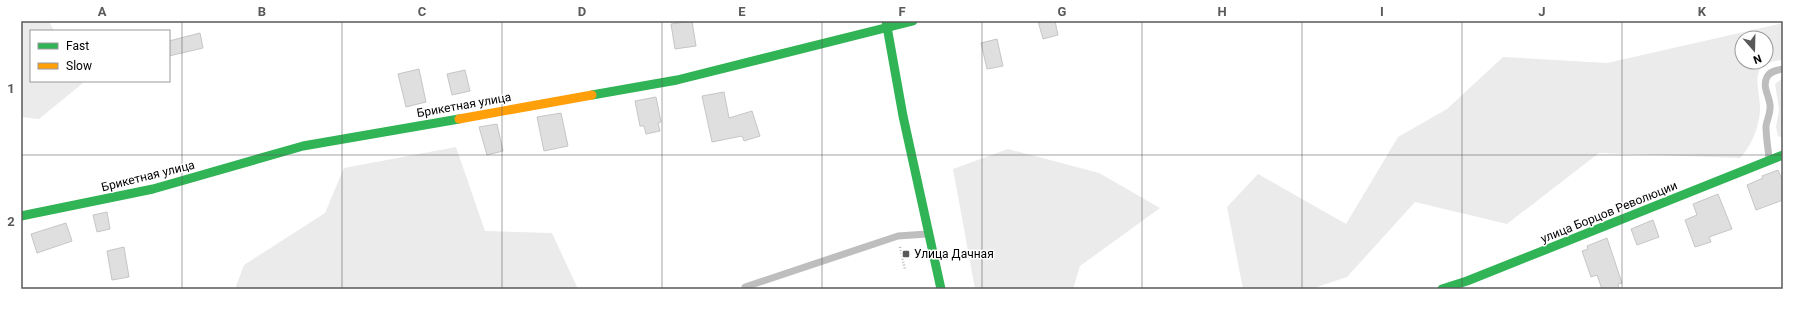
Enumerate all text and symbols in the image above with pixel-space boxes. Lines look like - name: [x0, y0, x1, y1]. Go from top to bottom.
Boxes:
- text: A: [98, 4, 107, 19]
- text: B: [258, 4, 266, 19]
- text: C: [418, 4, 427, 19]
- text: D: [578, 4, 586, 19]
- text: E: [738, 4, 746, 19]
- text: F: [898, 4, 906, 19]
- text: G: [1058, 4, 1067, 19]
- text: H: [1217, 4, 1227, 19]
- text: I: [1380, 4, 1384, 19]
- text: J: [1538, 4, 1546, 19]
- text: K: [1698, 4, 1707, 19]
- legend: [30, 30, 170, 82]
- north arrow: [1734, 30, 1774, 70]
- text: Fast: [66, 39, 89, 53]
- text: N: [1751, 51, 1763, 66]
- text: Slow: [66, 59, 92, 73]
- text: 1: [7, 81, 15, 96]
- street label: Брикетная улица: [416, 90, 512, 120]
- street label: Брикетная улица: [100, 158, 196, 194]
- street label: улица Борцов Революции: [1539, 178, 1679, 246]
- text: 2: [7, 214, 15, 229]
- place label: Улица Дачная: [914, 247, 994, 261]
- marker: Улица Дачная: [901, 249, 911, 259]

